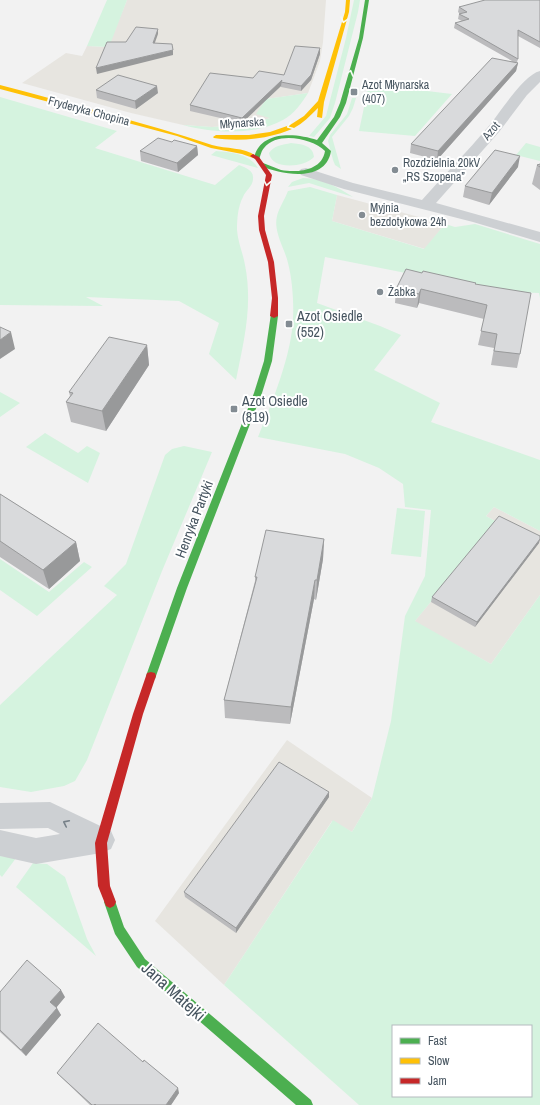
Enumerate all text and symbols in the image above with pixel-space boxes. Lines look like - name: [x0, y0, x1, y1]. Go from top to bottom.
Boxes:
- one-way arrow: [340, 16, 349, 23]
- one-way arrow: [345, 70, 354, 77]
- place label: Azot Młynarska (407): [361, 77, 430, 107]
- marker: Azot Młynarska (407): [349, 87, 359, 97]
- street label: Fryderyka Chopina: [47, 92, 132, 130]
- street label: Młynarska: [219, 113, 265, 133]
- street label: Azot: [478, 118, 504, 144]
- one-way arrow: [287, 121, 294, 129]
- place label: Rozdzielnia 20kV „RS Szopena”: [403, 155, 481, 185]
- marker: Rozdzielnia 20kV „RS Szopena”: [390, 165, 400, 175]
- one-way arrow: [263, 180, 272, 187]
- place label: Myjnia bezdotykowa 24h: [370, 200, 447, 230]
- marker: Myjnia bezdotykowa 24h: [357, 210, 367, 220]
- place label: Żabka: [388, 284, 416, 300]
- marker: Żabka: [375, 287, 385, 297]
- place label: Azot Osiedle (552): [296, 307, 363, 341]
- marker: Azot Osiedle (552): [284, 319, 294, 329]
- place label: Azot Osiedle (819): [241, 392, 308, 426]
- marker: Azot Osiedle (819): [229, 404, 239, 414]
- street label: Henryka Partyki: [171, 478, 217, 560]
- one-way arrow: [63, 820, 71, 828]
- street label: Jana Matejki: [137, 956, 211, 1026]
- legend: [392, 1025, 532, 1097]
- text: Fast: [428, 1033, 447, 1049]
- text: Slow: [428, 1053, 450, 1069]
- text: Jam: [428, 1073, 447, 1089]

